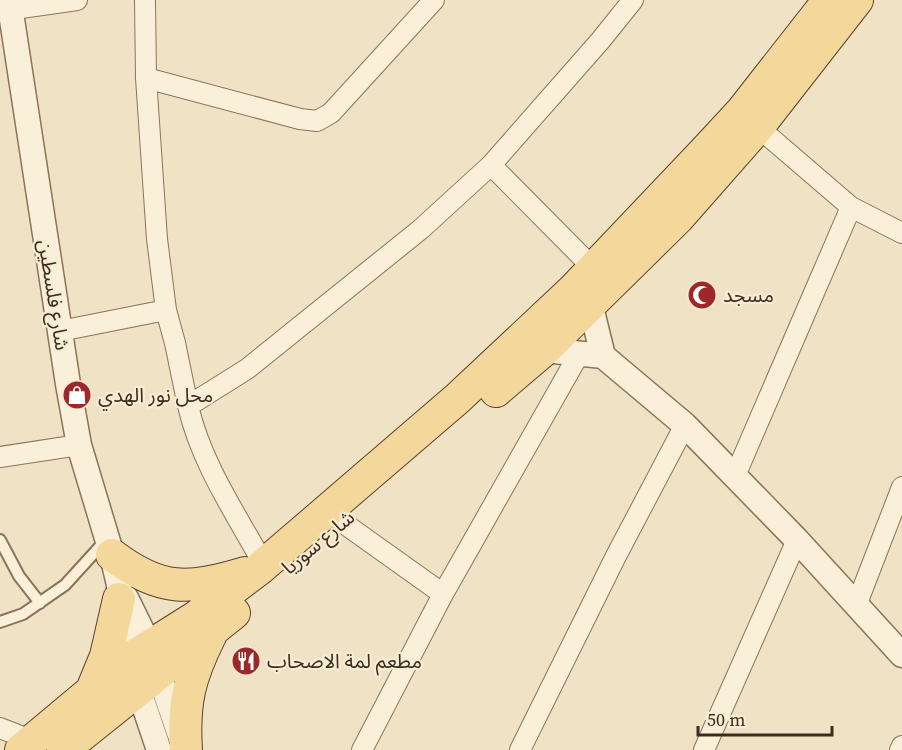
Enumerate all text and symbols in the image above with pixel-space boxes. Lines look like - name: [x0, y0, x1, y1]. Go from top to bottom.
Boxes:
- street label: شارع فلسطين: [30, 238, 77, 353]
- mosque icon: مسجد: [686, 279, 718, 311]
- place label: مسجد: [723, 281, 774, 309]
- shop icon: محل نور الهدي: [61, 379, 93, 411]
- place label: محل نور الهدي: [98, 381, 213, 411]
- street label: شارع سوريا: [276, 503, 361, 582]
- restaurant icon: مطعم لمة الاصحاب: [230, 645, 262, 677]
- place label: مطعم لمة الاصحاب: [267, 647, 422, 676]
- scale bar: [698, 699, 832, 737]
- text: 50 m: [707, 707, 745, 732]

